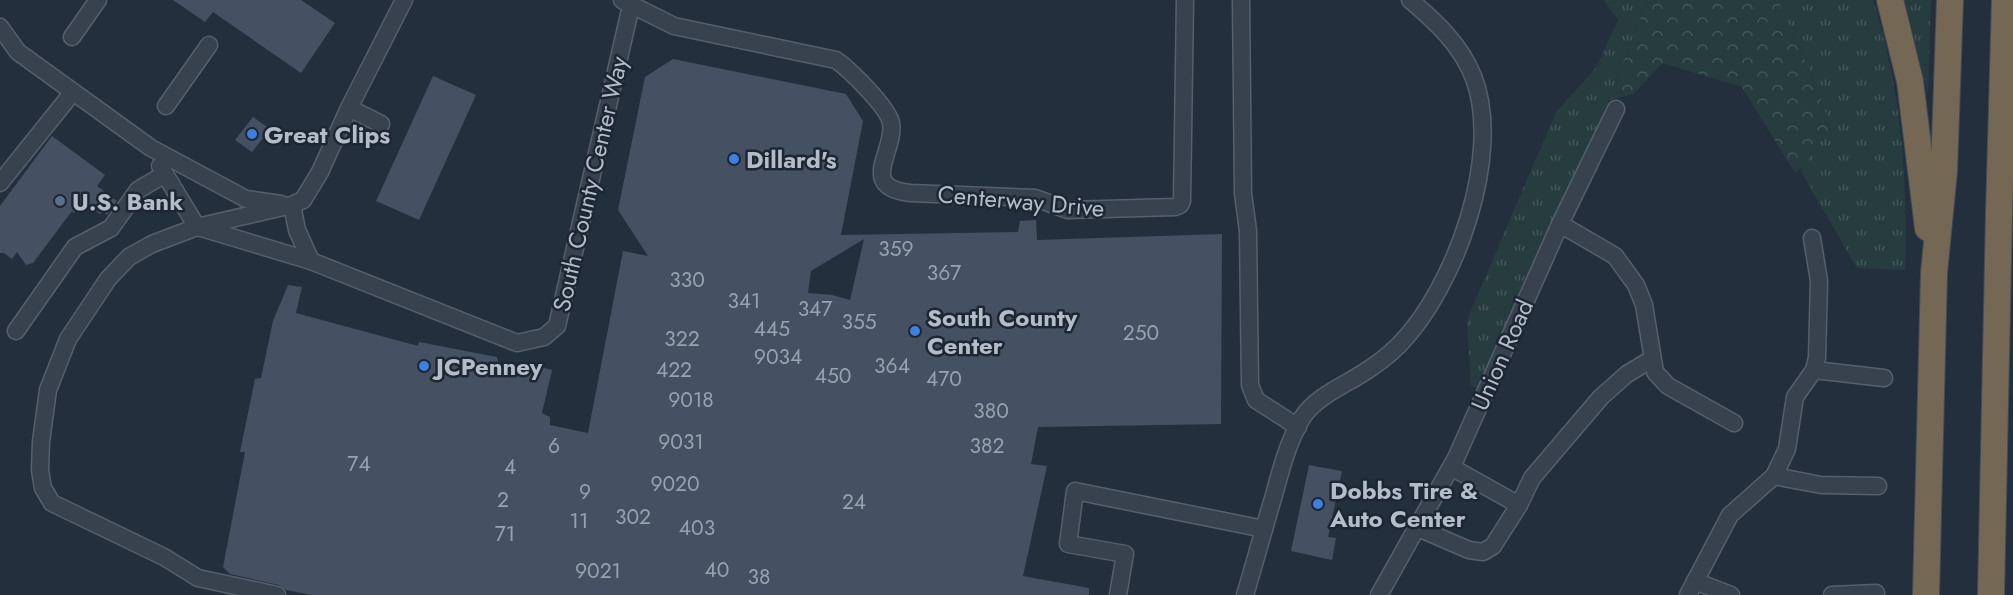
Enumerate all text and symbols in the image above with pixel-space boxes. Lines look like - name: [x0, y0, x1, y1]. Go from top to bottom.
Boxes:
- street label: South County Center Way: [544, 52, 637, 315]
- place label: Great Clips: [264, 117, 390, 152]
- marker: Great Clips: [245, 127, 259, 141]
- place label: Dillard's: [746, 142, 837, 177]
- marker: Dillard's: [727, 152, 741, 166]
- street label: Centerway Drive: [936, 176, 1106, 226]
- place label: U.S. Bank: [72, 184, 183, 219]
- marker: U.S. Bank: [53, 194, 67, 208]
- house number: 359: [878, 234, 914, 264]
- house number: 367: [927, 258, 961, 288]
- house number: 330: [669, 265, 705, 295]
- house number: 341: [727, 286, 761, 316]
- house number: 347: [798, 294, 832, 324]
- street label: Union Road: [1462, 294, 1542, 416]
- place label: South County Center: [927, 300, 1078, 363]
- house number: 355: [841, 307, 877, 337]
- house number: 445: [754, 314, 790, 344]
- house number: 250: [1123, 318, 1159, 348]
- house number: 322: [664, 324, 700, 354]
- marker: South County Center: [908, 324, 922, 338]
- house number: 9034: [754, 342, 802, 372]
- place label: JCPenney: [432, 349, 543, 384]
- house number: 364: [874, 351, 910, 381]
- house number: 422: [656, 355, 692, 385]
- marker: JCPenney: [417, 359, 431, 373]
- house number: 450: [815, 361, 851, 391]
- house number: 470: [926, 364, 962, 394]
- house number: 9018: [668, 385, 714, 415]
- house number: 380: [973, 396, 1009, 426]
- house number: 9031: [658, 427, 704, 457]
- house number: 6: [548, 431, 560, 461]
- house number: 382: [970, 431, 1004, 461]
- house number: 74: [347, 449, 371, 479]
- house number: 4: [504, 452, 516, 482]
- house number: 9020: [650, 469, 700, 499]
- place label: Dobbs Tire & Auto Center: [1329, 473, 1478, 536]
- house number: 9: [579, 477, 591, 507]
- house number: 2: [497, 485, 509, 515]
- house number: 24: [842, 487, 866, 517]
- marker: Dobbs Tire & Auto Center: [1311, 497, 1325, 511]
- house number: 302: [615, 502, 651, 532]
- house number: 11: [570, 506, 588, 536]
- house number: 403: [679, 513, 715, 543]
- house number: 71: [495, 519, 515, 549]
- house number: 40: [705, 555, 729, 585]
- house number: 9021: [575, 556, 621, 586]
- house number: 38: [748, 562, 770, 592]

